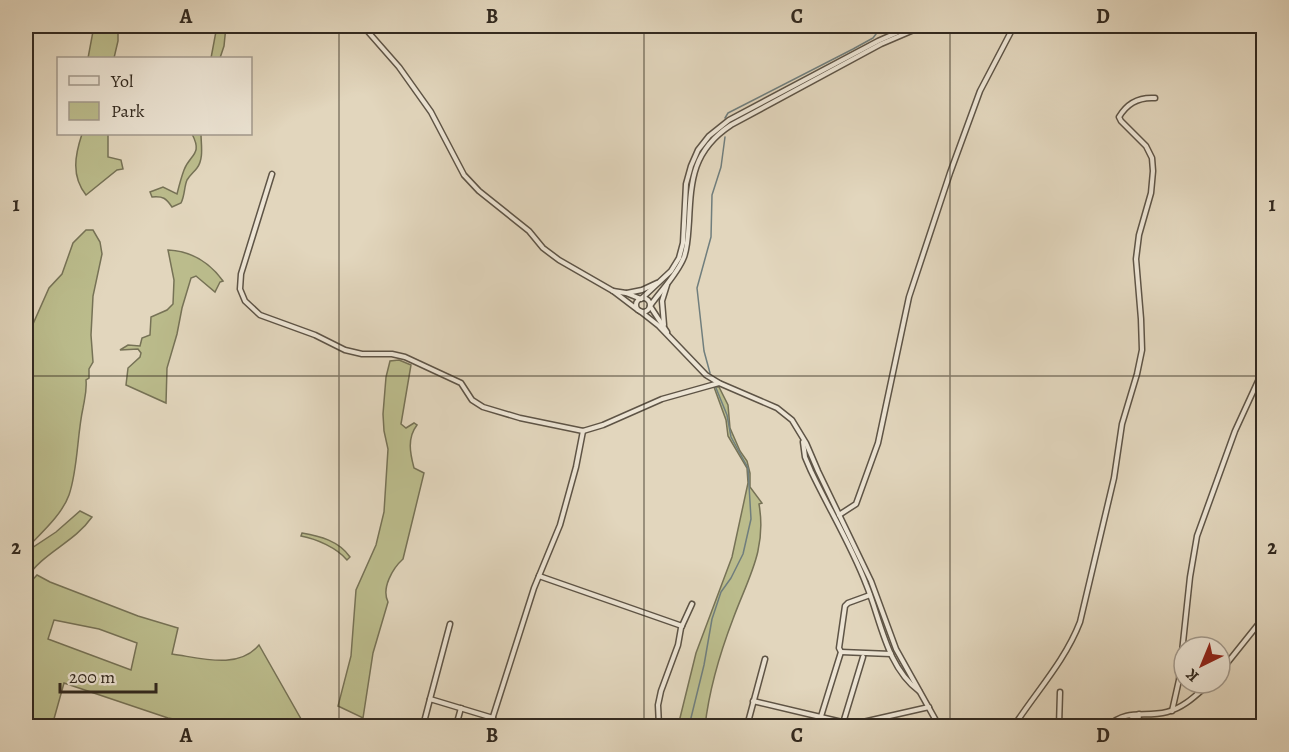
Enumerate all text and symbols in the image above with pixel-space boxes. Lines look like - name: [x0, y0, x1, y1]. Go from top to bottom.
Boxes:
- text: A: [179, 3, 193, 30]
- text: B: [486, 3, 498, 30]
- text: C: [791, 3, 803, 30]
- text: D: [1096, 3, 1110, 30]
- legend: [57, 57, 252, 135]
- text: Yol: [110, 69, 134, 93]
- text: Park: [111, 99, 145, 123]
- text: 1: [12, 191, 20, 218]
- text: 1: [1268, 191, 1276, 218]
- text: 2: [11, 534, 21, 561]
- text: 2: [1267, 534, 1277, 561]
- north arrow: [1172, 635, 1232, 695]
- scale bar: [60, 656, 156, 694]
- text: K: [1181, 663, 1204, 687]
- text: 200 m: [69, 665, 115, 689]
- text: A: [179, 722, 193, 749]
- text: B: [486, 722, 498, 749]
- text: C: [791, 722, 803, 749]
- text: D: [1096, 722, 1110, 749]

